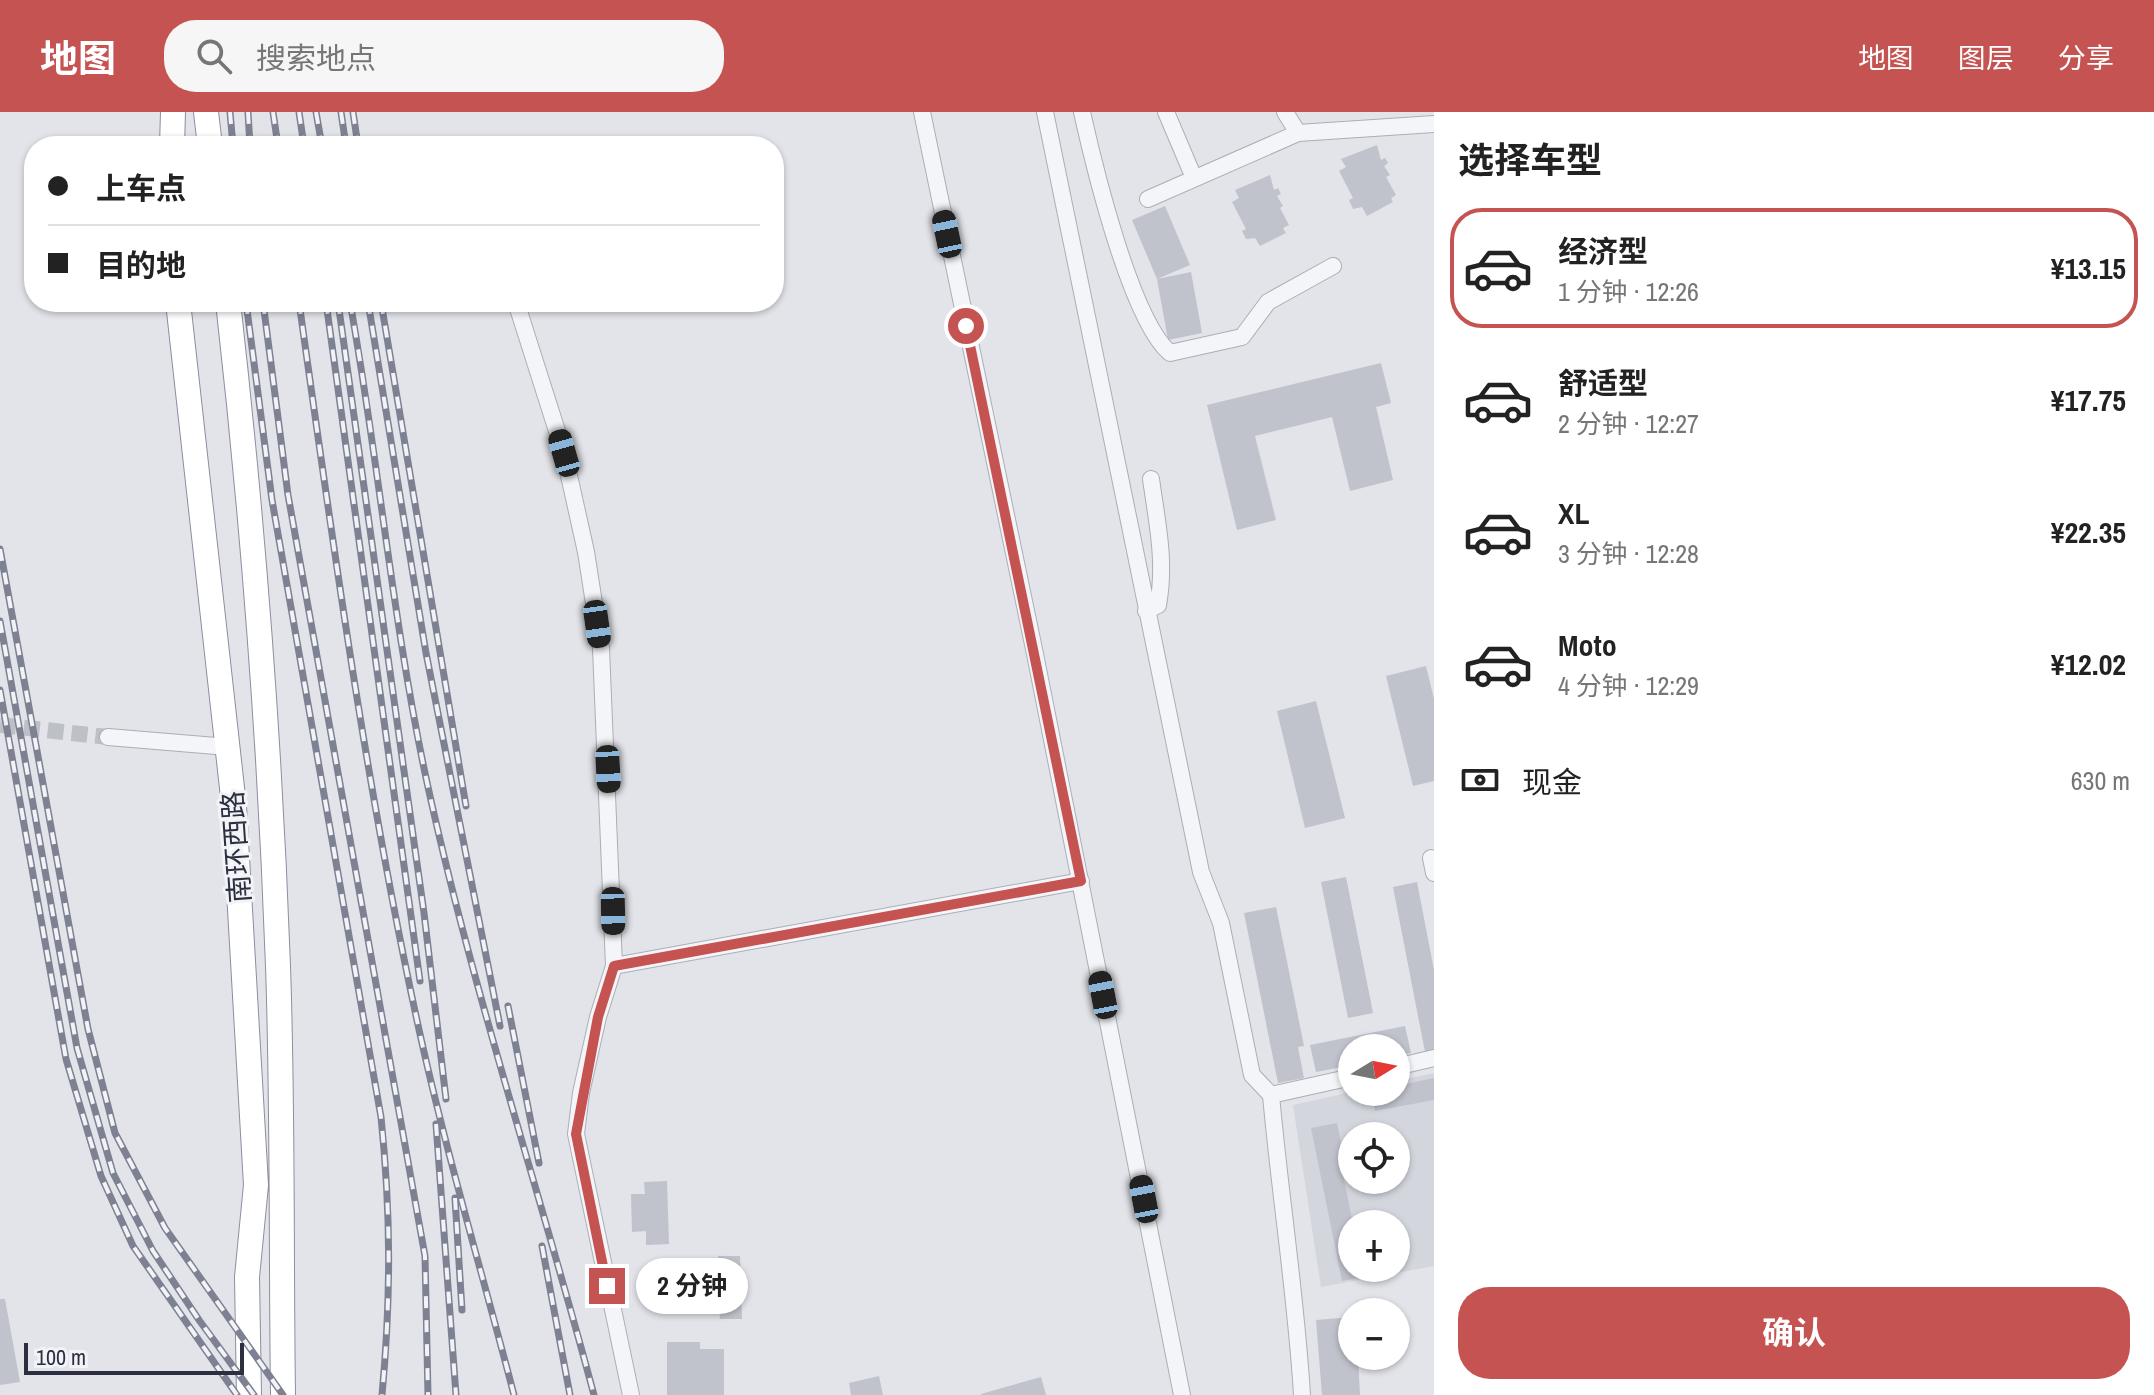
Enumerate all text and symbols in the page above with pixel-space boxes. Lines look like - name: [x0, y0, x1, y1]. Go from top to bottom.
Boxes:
- search box: [164, 20, 724, 92]
- text: 地图: [40, 33, 116, 84]
- icon: search: [192, 34, 236, 78]
- text: 搜索地点: [256, 38, 376, 78]
- text: 地图: [1858, 39, 1914, 77]
- text: 图层: [1958, 39, 2014, 77]
- text: 分享: [2058, 39, 2114, 77]
- text: 选择车型: [1458, 136, 1602, 184]
- text: 上车点: [96, 168, 186, 208]
- car: [930, 208, 964, 260]
- text: 经济型: [1558, 231, 1648, 271]
- icon: car: [1462, 232, 1534, 304]
- text: 目的地: [96, 245, 186, 285]
- text: ¥13.15: [2051, 248, 2126, 288]
- text: 1 分钟 · 12:26: [1558, 274, 1699, 309]
- route start: [948, 308, 984, 344]
- text: 舒适型: [1558, 363, 1648, 403]
- icon: car: [1462, 364, 1534, 436]
- text: ¥17.75: [2051, 380, 2126, 420]
- text: 2 分钟 · 12:27: [1558, 406, 1699, 441]
- car: [546, 427, 582, 479]
- text: XL: [1558, 493, 1589, 533]
- icon: car: [1462, 496, 1534, 568]
- text: ¥22.35: [2051, 512, 2126, 552]
- text: 3 分钟 · 12:28: [1558, 536, 1699, 571]
- car: [582, 599, 612, 649]
- text: Moto: [1558, 625, 1617, 665]
- icon: car: [1462, 628, 1534, 700]
- text: ¥12.02: [2051, 644, 2126, 684]
- text: 4 分钟 · 12:29: [1558, 668, 1699, 703]
- car: [595, 744, 621, 794]
- icon: cash: [1458, 758, 1502, 802]
- text: 现金: [1522, 762, 1582, 802]
- text: 630 m: [2071, 763, 2130, 798]
- street label: 南环西路: [213, 790, 259, 904]
- car: [601, 887, 625, 935]
- car: [1087, 969, 1119, 1021]
- north arrow: [1338, 1034, 1410, 1106]
- map controls: [1338, 1034, 1410, 1370]
- button: locate: [1338, 1122, 1410, 1194]
- car: [1128, 1173, 1160, 1225]
- button: +: [1338, 1210, 1410, 1282]
- callout: 2 分钟: [635, 1258, 747, 1314]
- route end: [589, 1268, 625, 1304]
- text: 2 分钟: [657, 1268, 727, 1303]
- button: 确认: [1458, 1287, 2130, 1379]
- button: −: [1338, 1298, 1410, 1370]
- scale bar: [24, 1339, 244, 1375]
- text: 100 m: [36, 1342, 86, 1372]

